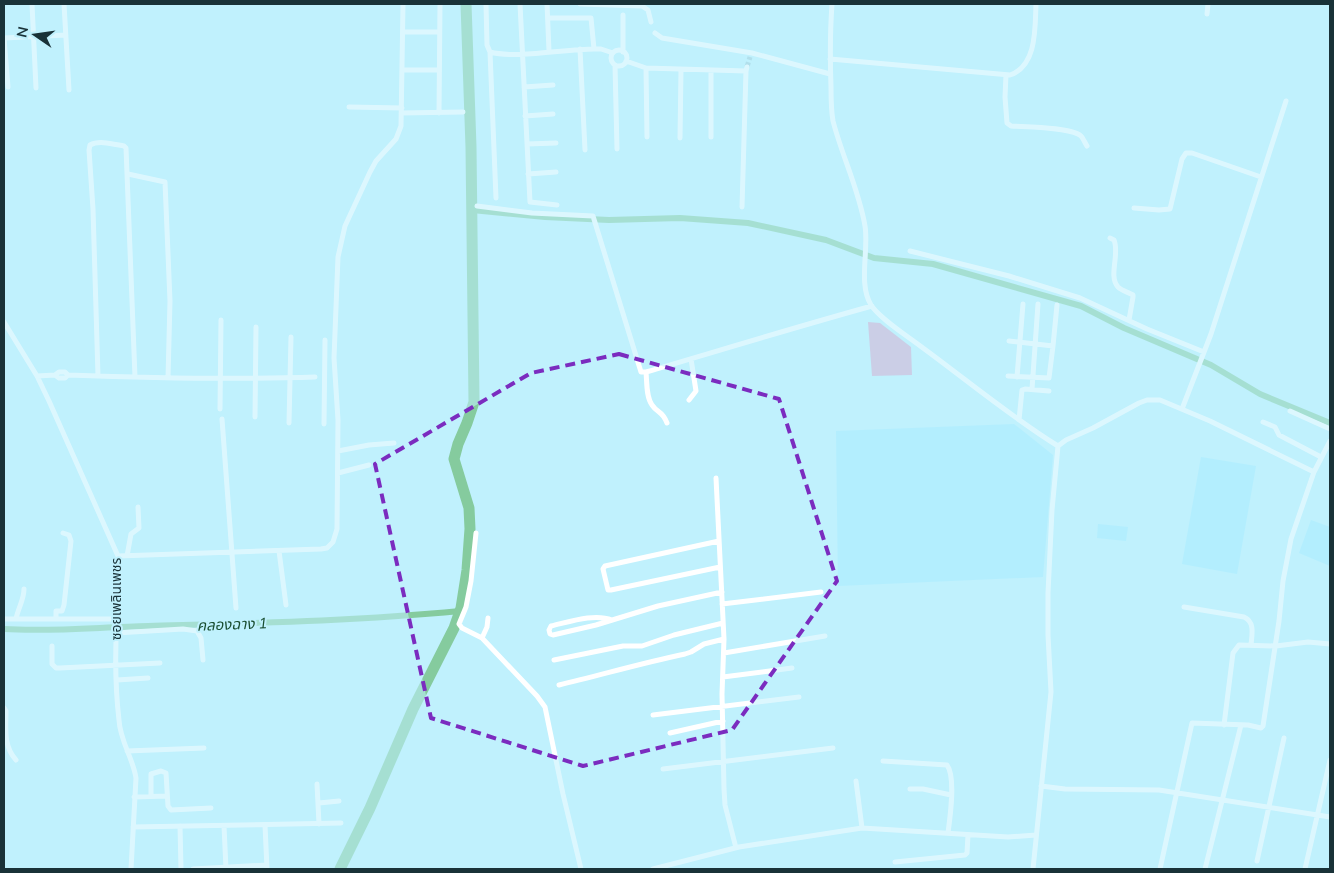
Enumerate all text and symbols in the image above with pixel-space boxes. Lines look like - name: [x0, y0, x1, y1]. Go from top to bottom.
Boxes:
- north arrow: [10, 10, 60, 60]
- text: N: [12, 25, 32, 39]
- street label: ซอยเพลินเพชร: [107, 558, 125, 640]
- water label: คลองฉาง 1: [196, 613, 268, 635]

